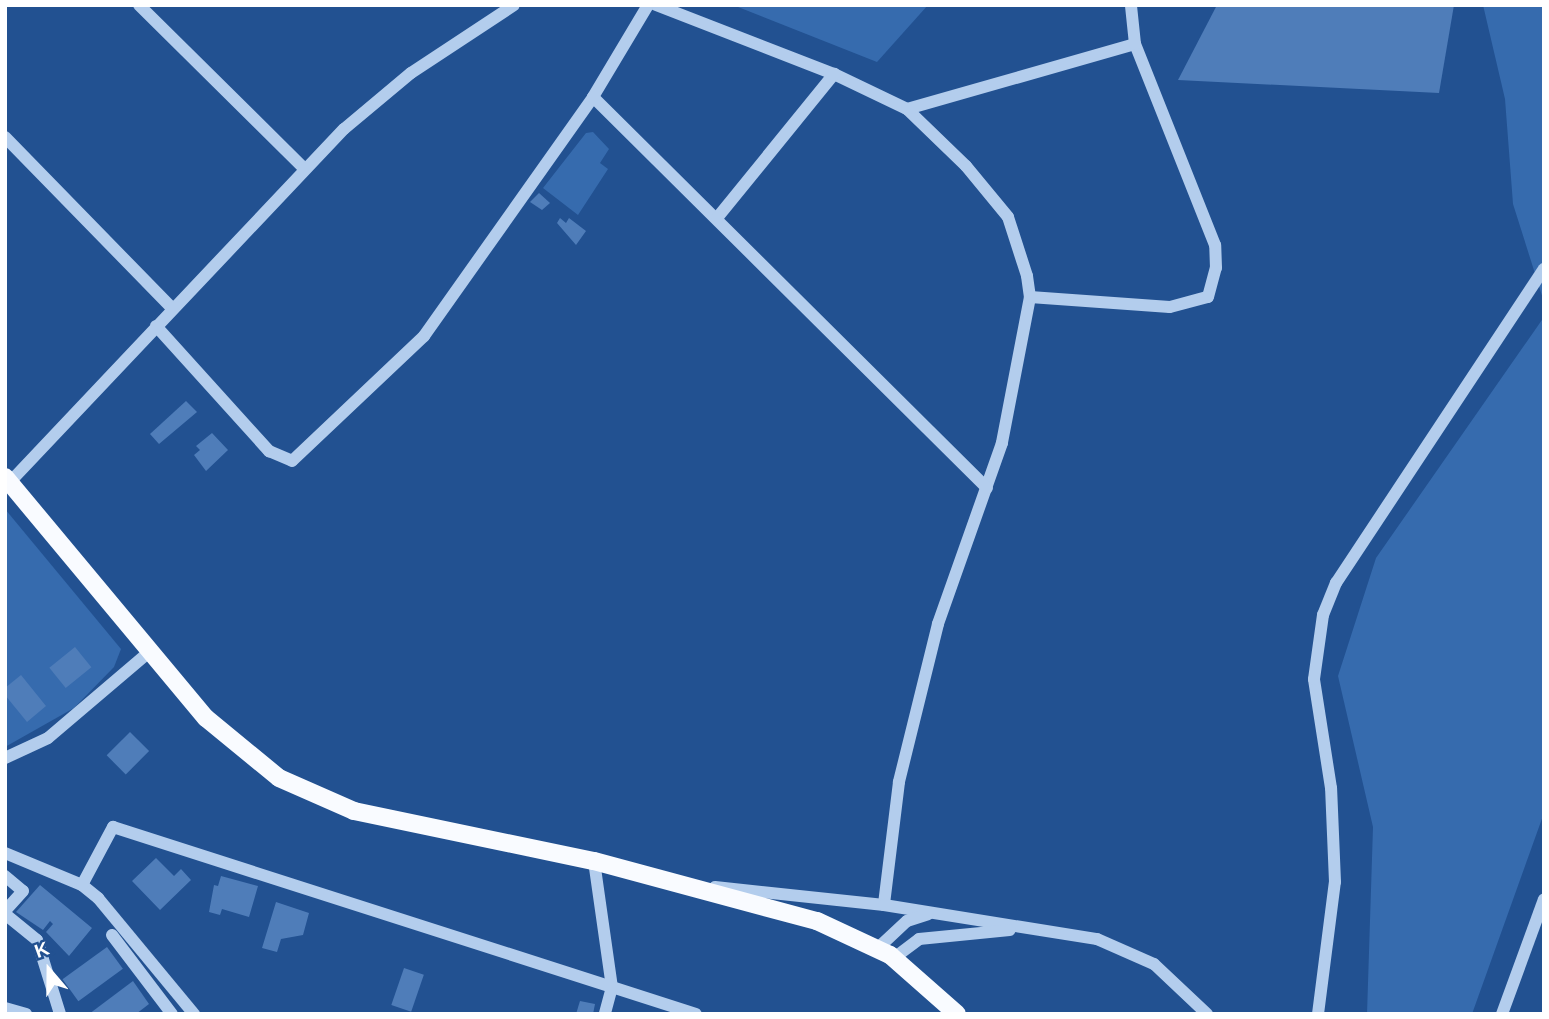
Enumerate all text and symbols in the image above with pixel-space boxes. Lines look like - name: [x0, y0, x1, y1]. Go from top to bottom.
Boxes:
- north arrow: [14, 935, 84, 1005]
- text: K: [32, 938, 52, 962]

